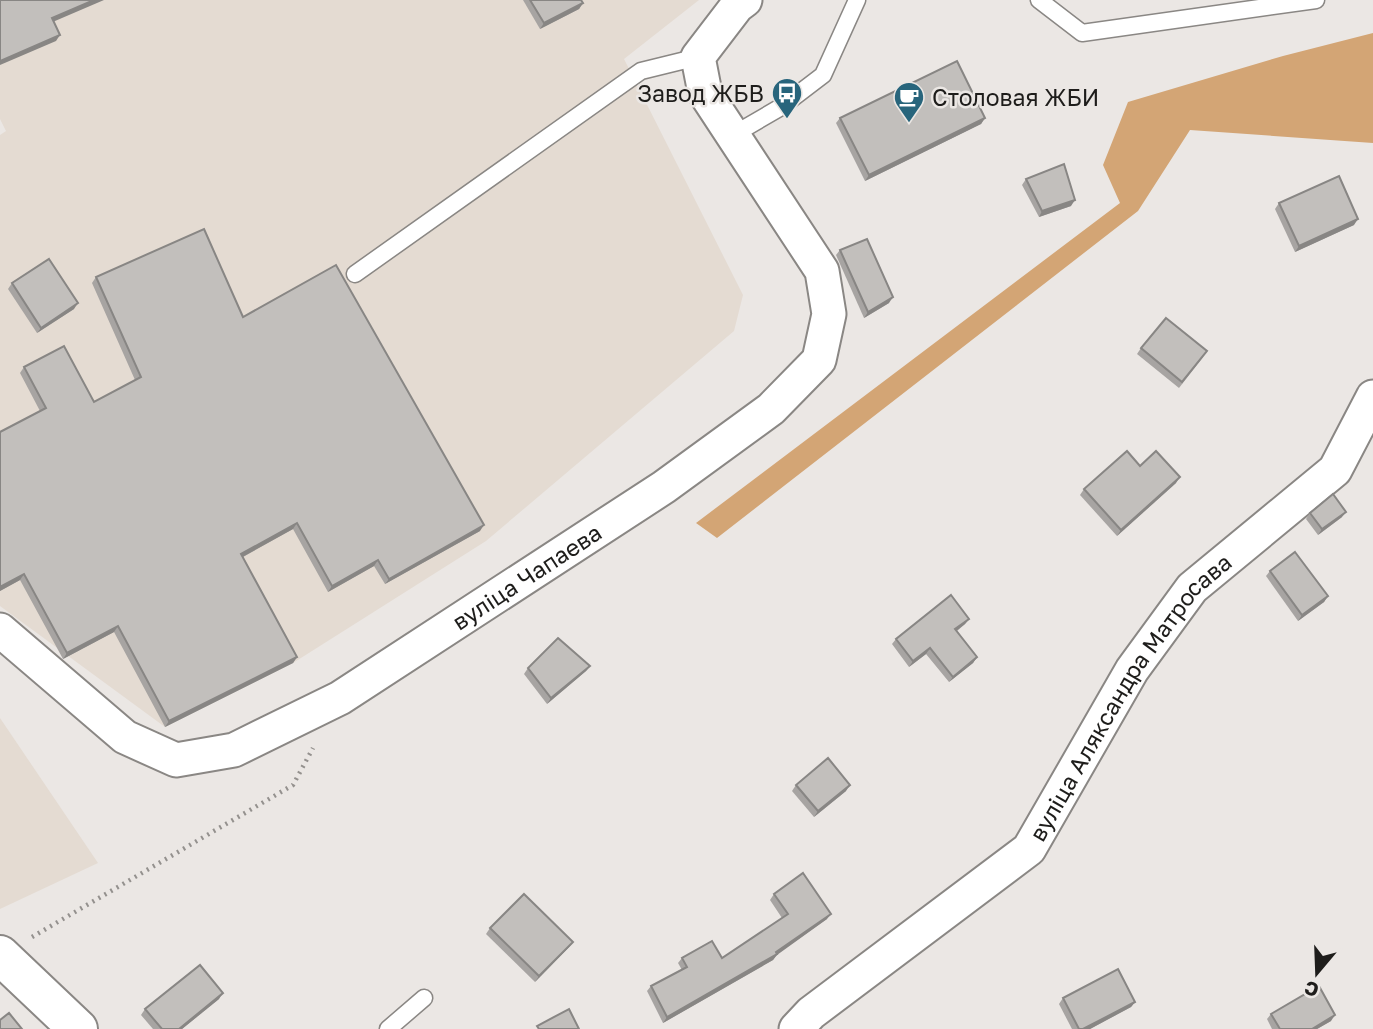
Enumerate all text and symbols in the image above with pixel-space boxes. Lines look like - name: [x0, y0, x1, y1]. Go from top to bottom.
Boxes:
- bus stop icon: Завод ЖБВ: [770, 76, 804, 120]
- place label: Завод ЖБВ: [637, 79, 764, 107]
- cafe icon: Столовая ЖБИ: [892, 80, 926, 124]
- place label: Столовая ЖБИ: [932, 83, 1099, 111]
- street label: вуліца Чапаева: [447, 518, 606, 635]
- street label: вуліца Аляксандра Матросава: [1023, 548, 1237, 846]
- north arrow: [1282, 938, 1352, 1008]
- text: С: [1301, 976, 1321, 1003]

